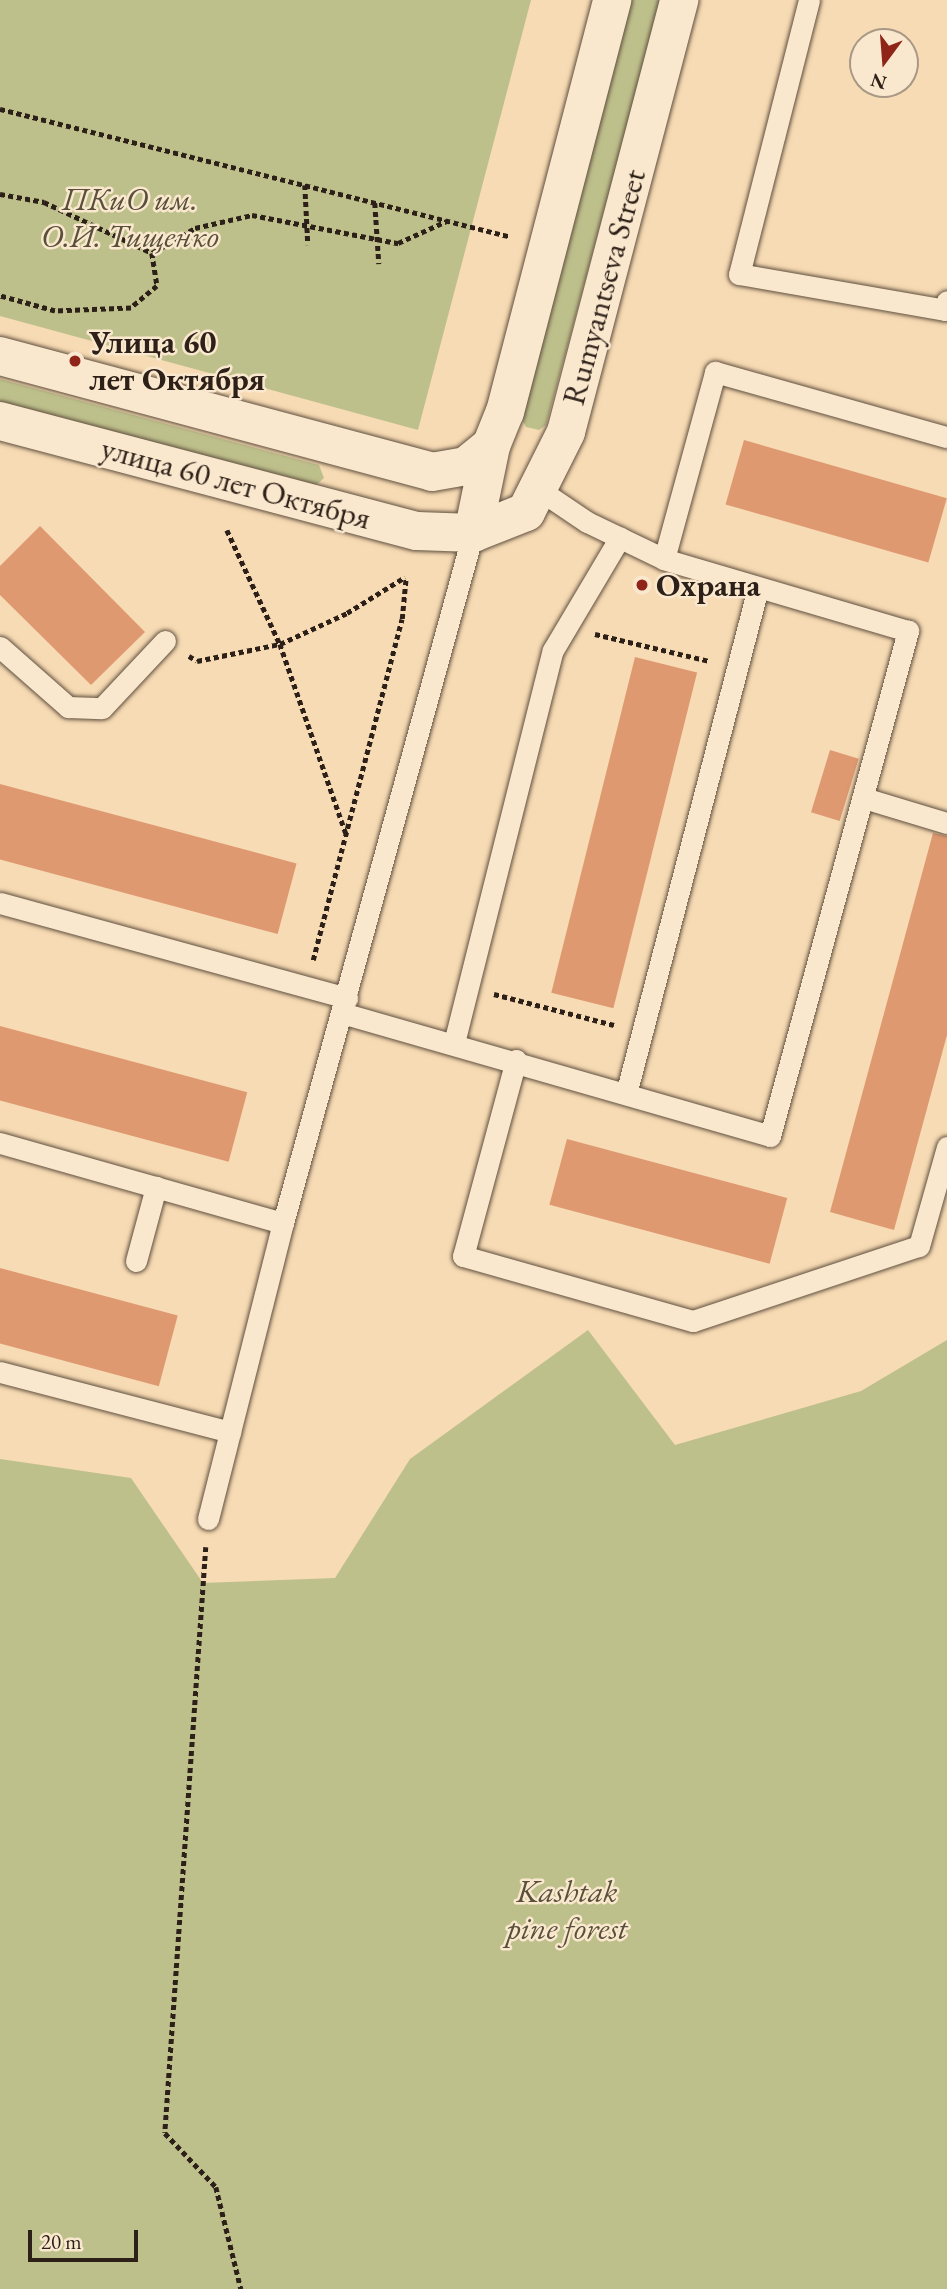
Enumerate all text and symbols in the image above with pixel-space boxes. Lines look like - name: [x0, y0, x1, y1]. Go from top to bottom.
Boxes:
- north arrow: [849, 28, 919, 98]
- text: N: [868, 68, 889, 96]
- street label: Rumyantseva Street: [554, 165, 654, 409]
- park label: ПКиО им. О.И. Тищенко: [41, 181, 219, 256]
- place label: Улица 60 лет Октября: [89, 324, 265, 399]
- marker: Улица 60 лет Октября: [67, 353, 83, 369]
- street label: улица 60 лет Октября: [97, 429, 375, 537]
- place label: Охрана: [656, 566, 761, 604]
- marker: Охрана: [634, 577, 650, 593]
- park label: Kashtak pine forest: [507, 1873, 627, 1948]
- scale bar: [32, 2216, 142, 2260]
- text: 20 m: [41, 2228, 82, 2255]

